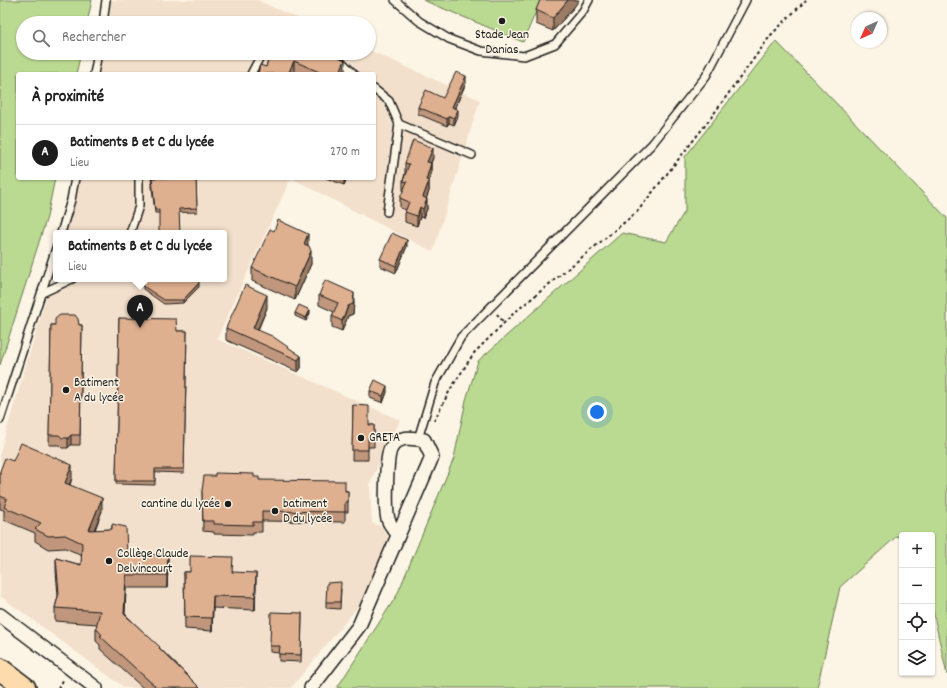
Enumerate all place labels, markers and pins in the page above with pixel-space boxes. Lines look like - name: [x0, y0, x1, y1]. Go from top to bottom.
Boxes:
- marker: Stade Jean Danias: [497, 16, 507, 26]
- place label: Stade Jean Danias: [475, 26, 529, 60]
- pin: A: [127, 295, 153, 328]
- place label: Batiment A du lycée: [74, 374, 124, 408]
- marker: Batiment A du lycée: [61, 385, 71, 395]
- place label: GRETA: [369, 429, 400, 448]
- marker: GRETA: [356, 433, 366, 443]
- place label: cantine du lycée: [141, 495, 220, 514]
- place label: batiment D du lycée: [283, 495, 333, 529]
- marker: cantine du lycée: [223, 499, 233, 509]
- marker: batiment D du lycée: [270, 506, 280, 516]
- place label: Collège Claude Delvincourt: [117, 545, 189, 579]
- marker: Collège Claude Delvincourt: [104, 556, 114, 566]

